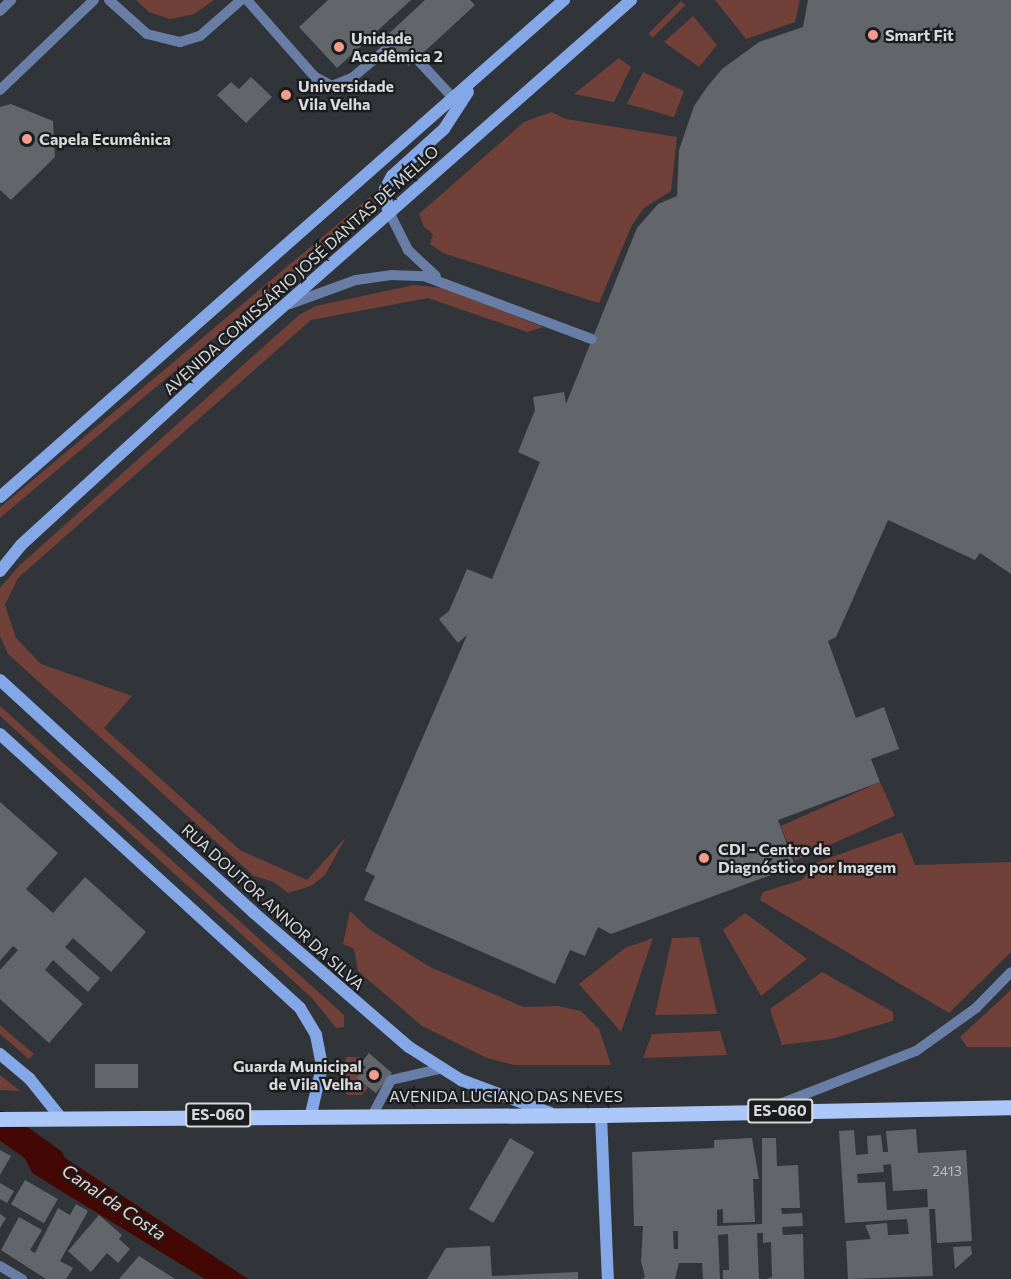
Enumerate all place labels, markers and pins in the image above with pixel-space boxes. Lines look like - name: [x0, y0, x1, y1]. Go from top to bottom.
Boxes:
- place label: Smart Fit: [885, 25, 954, 45]
- place label: Unidade Acadêmica 2: [351, 28, 443, 66]
- marker: Smart Fit: [866, 28, 880, 42]
- marker: Unidade Acadêmica 2: [332, 40, 346, 54]
- place label: Universidade Vila Velha: [298, 76, 394, 114]
- marker: Universidade Vila Velha: [279, 88, 293, 102]
- place label: Capela Ecumênica: [39, 129, 171, 149]
- marker: Capela Ecumênica: [20, 132, 34, 146]
- place label: CDI - Centro de Diagnóstico por Imagem: [718, 839, 896, 877]
- marker: CDI - Centro de Diagnóstico por Imagem: [695, 849, 713, 867]
- place label: Guarda Municipal de Vila Velha: [233, 1056, 362, 1094]
- marker: Guarda Municipal de Vila Velha: [367, 1068, 381, 1082]

